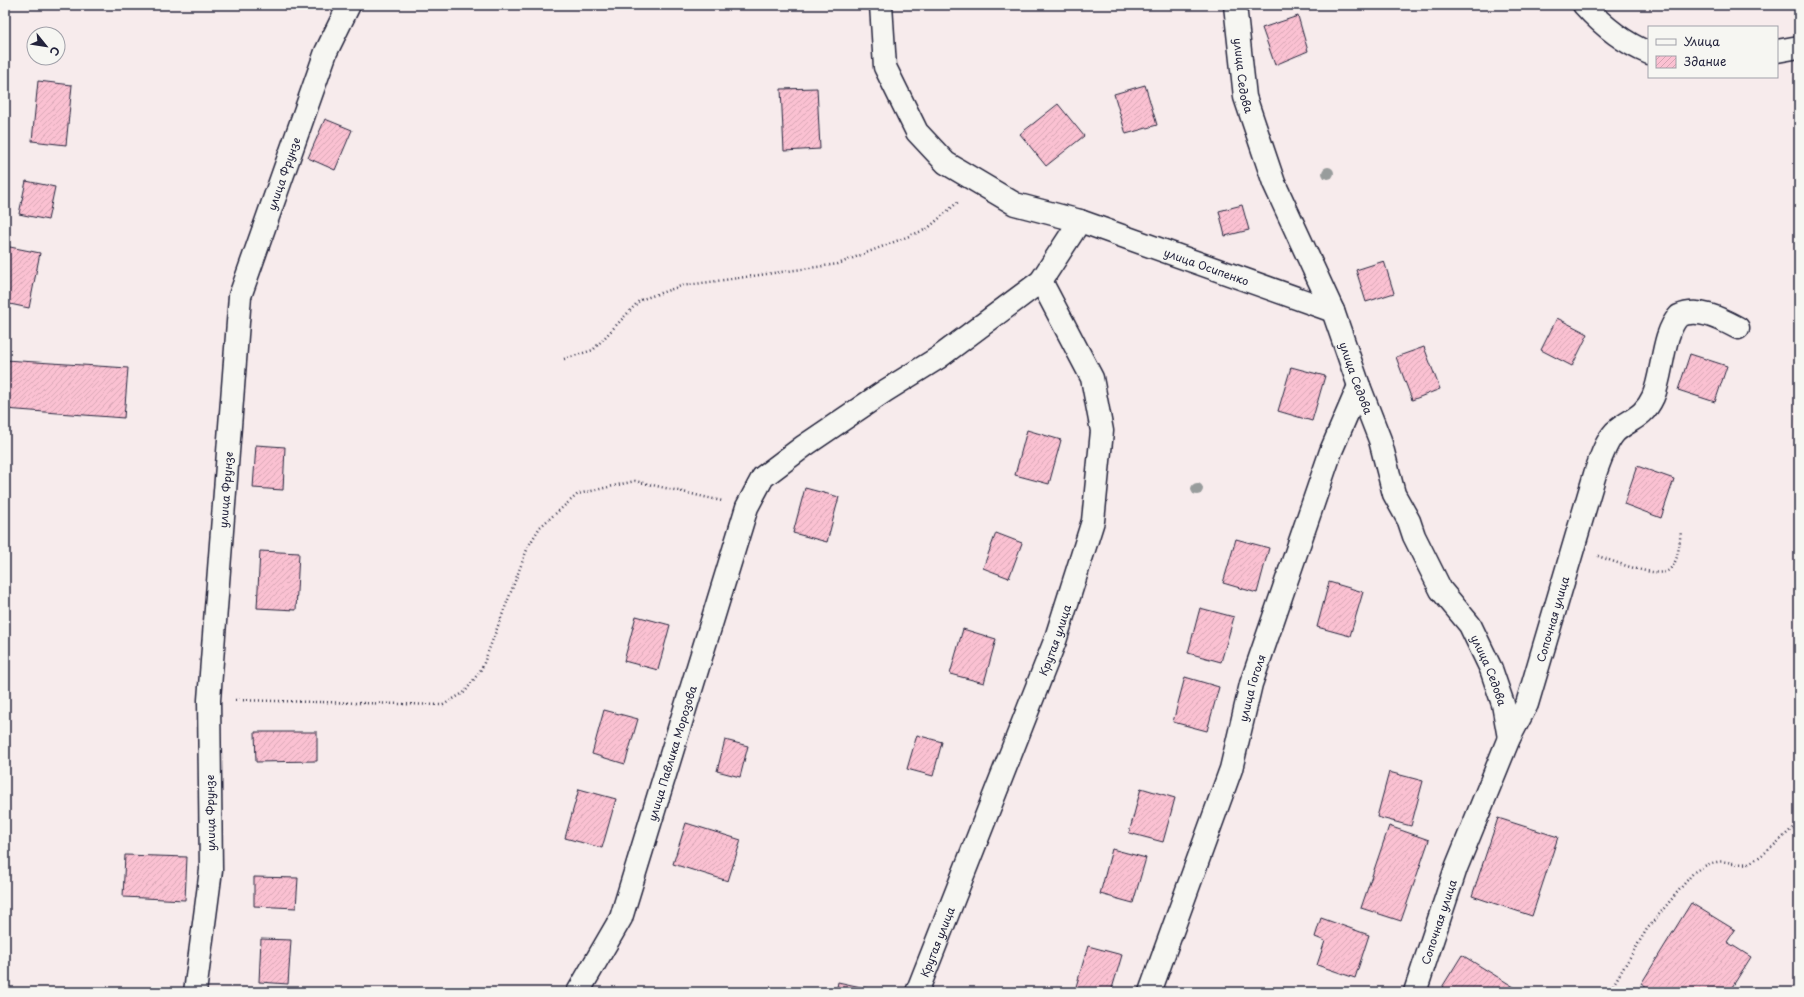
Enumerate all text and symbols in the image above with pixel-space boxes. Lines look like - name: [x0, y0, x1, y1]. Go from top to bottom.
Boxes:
- north arrow: [26, 26, 66, 66]
- legend: [1648, 26, 1778, 78]
- text: Улица: [1684, 32, 1720, 50]
- street label: улица Седова: [1230, 37, 1258, 115]
- text: С: [46, 43, 65, 59]
- text: Здание: [1684, 52, 1726, 70]
- street label: улица Фрунзе: [262, 134, 304, 212]
- street label: улица Осипенко: [1162, 243, 1252, 289]
- street label: улица Седова: [1336, 339, 1378, 416]
- street label: улица Фрунзе: [214, 450, 237, 528]
- street label: Сопочная улица: [1531, 574, 1573, 664]
- street label: Крутая улица: [1034, 602, 1075, 678]
- street label: улица Седова: [1467, 632, 1511, 708]
- street label: улица Гоголя: [1234, 652, 1269, 723]
- street label: улица Павлика Морозова: [643, 683, 700, 823]
- street label: улица Фрунзе: [201, 774, 219, 851]
- street label: Сопочная улица: [1416, 877, 1460, 967]
- street label: Крутая улица: [915, 904, 958, 979]

